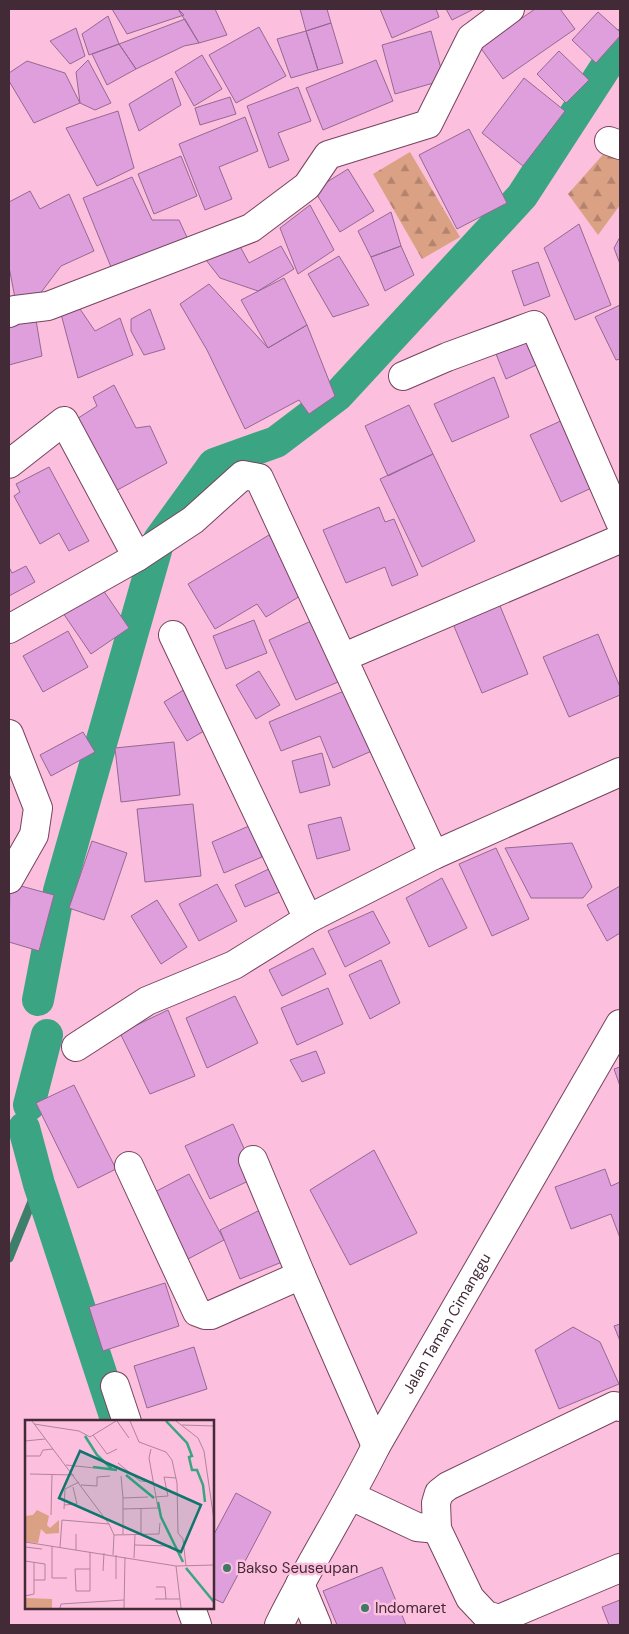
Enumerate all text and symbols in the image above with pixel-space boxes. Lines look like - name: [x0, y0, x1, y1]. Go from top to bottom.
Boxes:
- street label: Jalan Taman Cimanggu: [398, 1250, 495, 1398]
- inset map: [25, 1420, 214, 1609]
- place label: Bakso Seuseupan: [237, 1558, 358, 1578]
- marker: Bakso Seuseupan: [221, 1562, 233, 1574]
- place label: Indomaret: [375, 1598, 446, 1618]
- marker: Indomaret: [359, 1602, 371, 1614]

